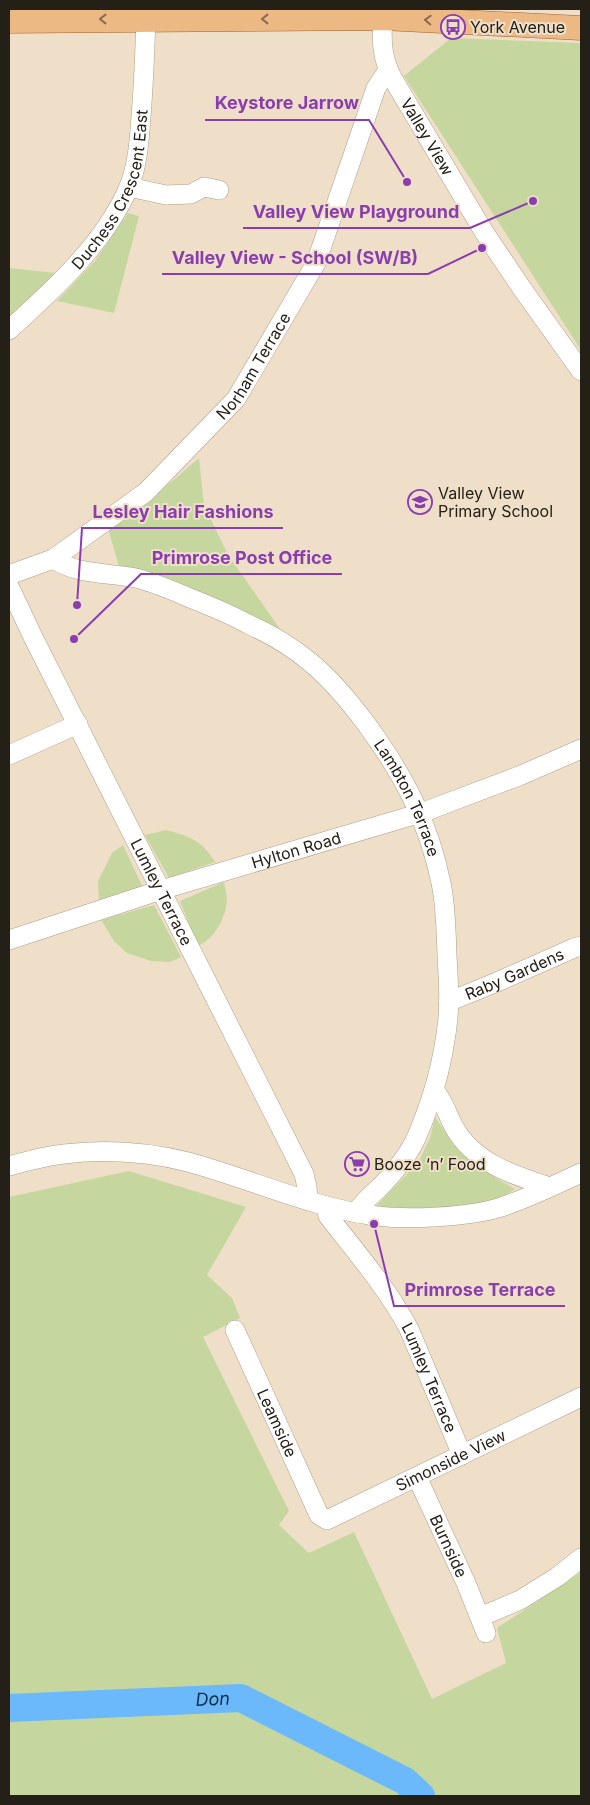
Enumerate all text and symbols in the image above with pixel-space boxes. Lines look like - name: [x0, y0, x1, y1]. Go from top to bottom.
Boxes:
- one-way arrow: [98, 14, 106, 24]
- one-way arrow: [261, 14, 268, 24]
- bus stop icon: York Avenue: [440, 14, 466, 40]
- one-way arrow: [423, 15, 431, 26]
- place label: York Avenue: [470, 17, 565, 37]
- callout: Keystore Jarrow: [205, 87, 369, 120]
- text: Keystore Jarrow: [215, 92, 360, 113]
- street label: Valley View: [397, 94, 458, 179]
- street label: Duchess Crescent East: [67, 109, 151, 273]
- callout: Valley View Playground: [243, 195, 470, 228]
- text: Valley View Playground: [253, 201, 459, 222]
- callout: Valley View - School (SW/B): [162, 241, 428, 274]
- text: Valley View - School (SW/B): [172, 247, 418, 268]
- street label: Norham Terrace: [212, 309, 295, 423]
- place label: Valley View Primary School: [438, 483, 553, 521]
- school or university icon: Valley View Primary School: [407, 489, 433, 515]
- callout: Lesley Hair Fashions: [82, 495, 283, 528]
- text: Lesley Hair Fashions: [93, 501, 273, 522]
- callout: Primrose Post Office: [141, 541, 342, 574]
- text: Primrose Post Office: [152, 547, 333, 568]
- street label: Lambton Terrace: [370, 735, 444, 859]
- street label: Hylton Road: [249, 827, 343, 873]
- street label: Lumley Terrace: [126, 835, 197, 949]
- street label: Raby Gardens: [462, 944, 567, 1004]
- supermarket icon: Booze ‘n’ Food: [344, 1151, 370, 1177]
- place label: Booze ‘n’ Food: [374, 1154, 486, 1174]
- callout: Primrose Terrace: [394, 1273, 565, 1306]
- text: Primrose Terrace: [404, 1279, 556, 1300]
- street label: Lumley Terrace: [397, 1319, 461, 1435]
- street label: Leamside: [253, 1386, 301, 1460]
- street label: Simonside View: [392, 1425, 509, 1495]
- street label: Burnside: [426, 1511, 472, 1581]
- water label: Don: [195, 1687, 230, 1710]

